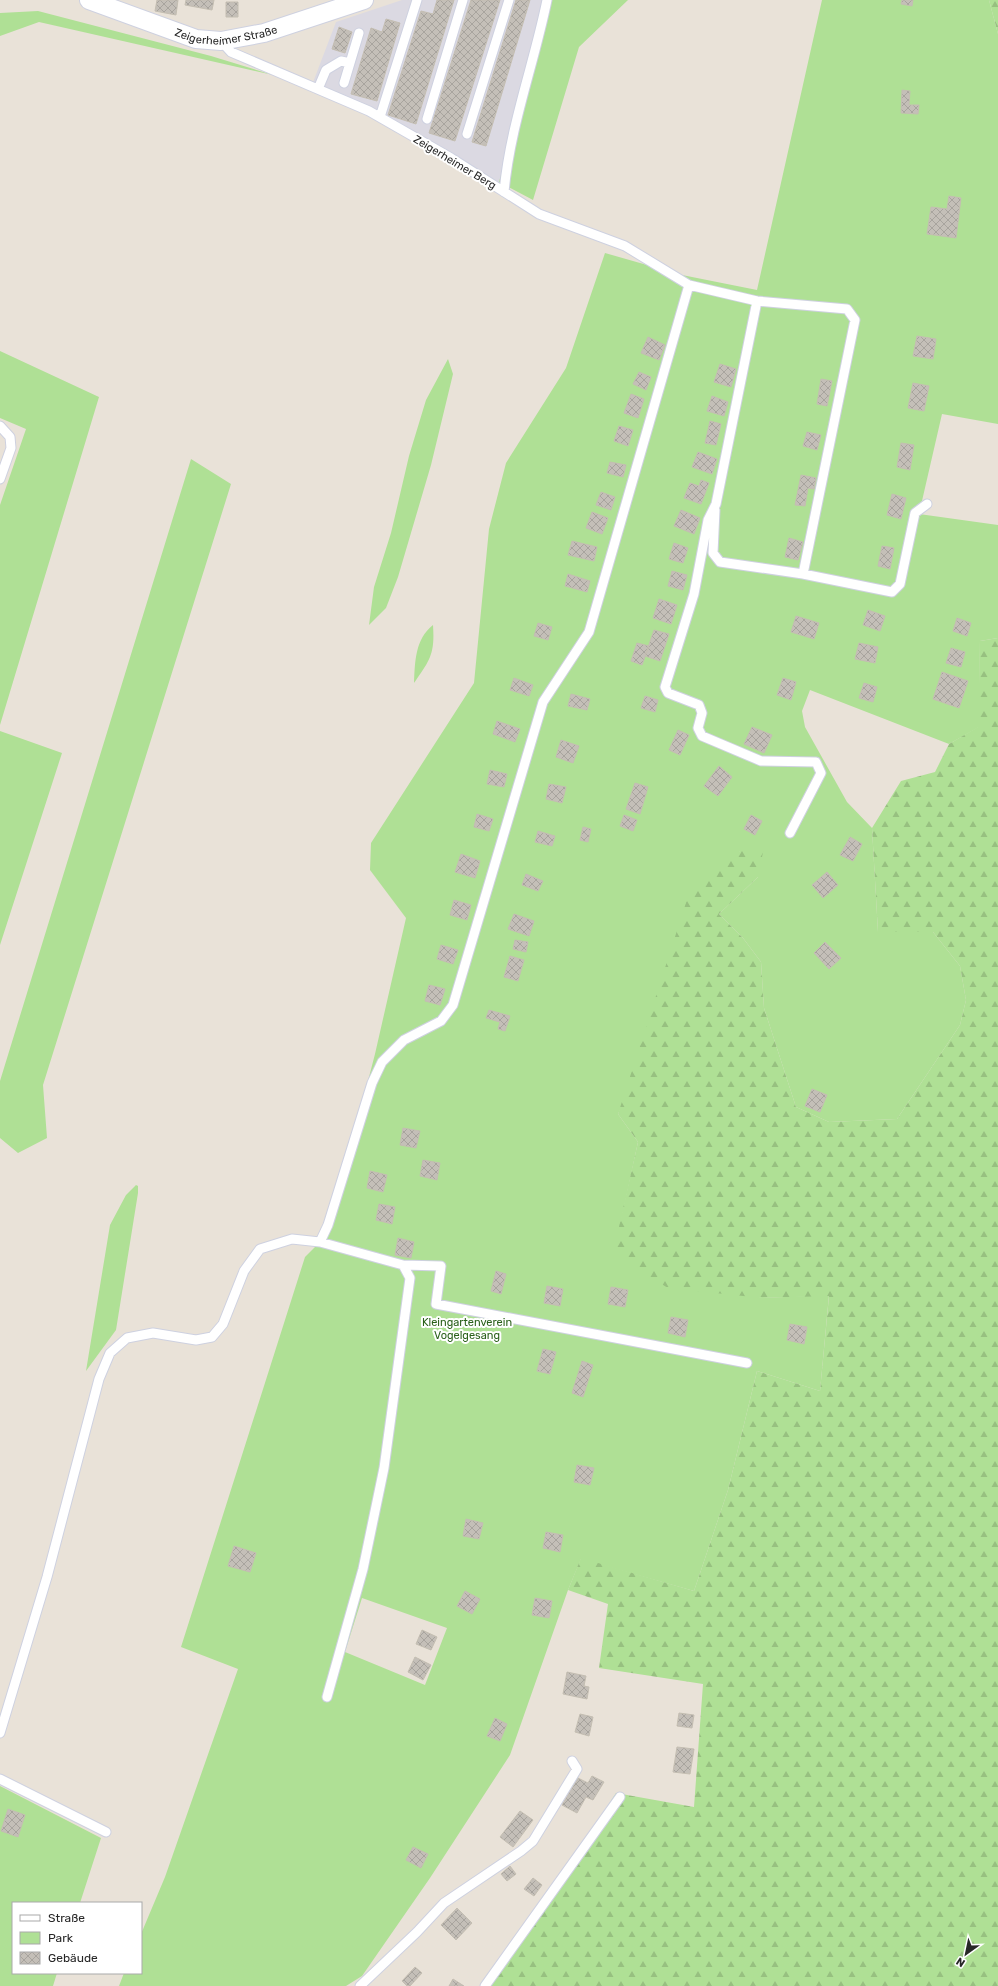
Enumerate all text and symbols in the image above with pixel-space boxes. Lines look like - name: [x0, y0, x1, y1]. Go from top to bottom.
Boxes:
- street label: Zeigerheimer Straße: [173, 23, 279, 48]
- street label: Zeigerheimer Berg: [411, 133, 499, 192]
- park label: Kleingartenverein Vogelgesang: [422, 1316, 512, 1342]
- legend: [12, 1902, 142, 1974]
- text: Straße: [48, 1911, 85, 1925]
- text: Park: [48, 1931, 74, 1945]
- north arrow: [946, 1934, 986, 1974]
- text: Gebäude: [48, 1951, 98, 1965]
- text: N: [954, 1954, 968, 1970]

